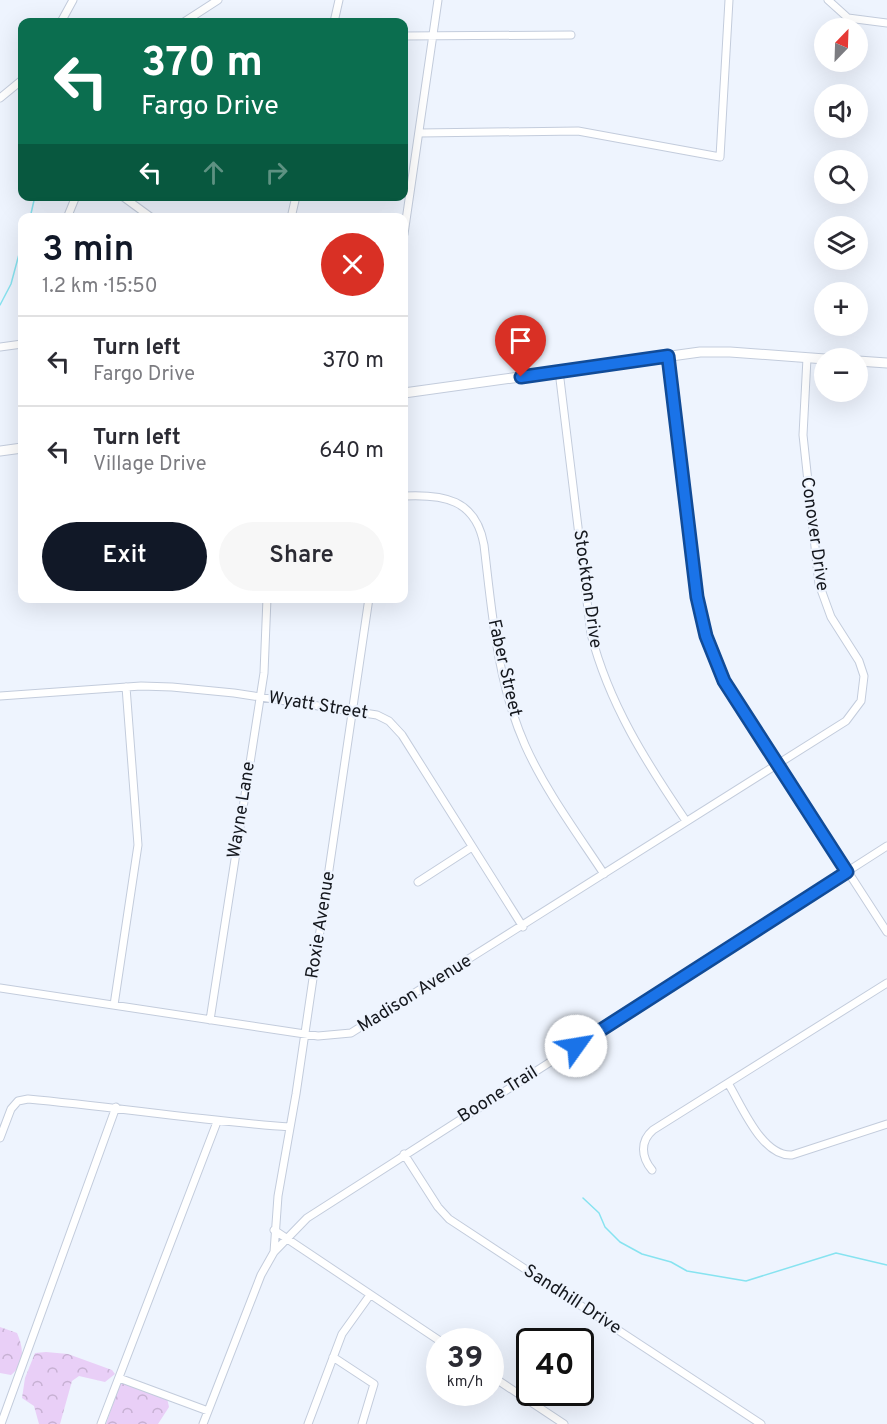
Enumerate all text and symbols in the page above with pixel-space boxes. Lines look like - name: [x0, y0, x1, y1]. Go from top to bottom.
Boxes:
- north arrow: [814, 18, 868, 72]
- map controls: [814, 18, 868, 402]
- text: 370 m: [141, 38, 263, 91]
- icon: left: [42, 42, 120, 120]
- button: sound: [814, 84, 868, 138]
- text: Fargo Drive: [141, 90, 279, 124]
- button: search: [814, 150, 868, 204]
- icon: left: [134, 156, 167, 189]
- icon: ahead: [197, 156, 230, 189]
- icon: right: [260, 156, 293, 189]
- button: layers: [814, 216, 868, 270]
- text: 3 min: [42, 228, 134, 274]
- button: close: [321, 233, 384, 296]
- text: 1.2 km · 15:50: [42, 274, 157, 300]
- button: +: [814, 282, 868, 336]
- pin: [495, 315, 546, 377]
- icon: arrive: [504, 324, 537, 357]
- text: Turn left: [93, 335, 181, 362]
- icon: left: [42, 345, 75, 378]
- text: 370 m: [322, 348, 384, 375]
- button: −: [814, 348, 868, 402]
- text: Fargo Drive: [93, 362, 195, 388]
- text: Turn left: [93, 425, 181, 452]
- icon: left: [42, 435, 75, 468]
- text: 640 m: [319, 438, 384, 465]
- text: Village Drive: [93, 452, 206, 478]
- street label: Conover Drive: [795, 475, 833, 593]
- button: Exit: [42, 522, 207, 591]
- button: Share: [219, 522, 384, 591]
- street label: Stockton Drive: [567, 528, 607, 650]
- street label: Faber Street: [482, 617, 526, 719]
- street label: Wyatt Street: [267, 687, 369, 725]
- street label: Wayne Lane: [223, 760, 261, 860]
- street label: Roxie Avenue: [301, 870, 341, 980]
- street label: Madison Avenue: [354, 950, 476, 1038]
- position arrow: [544, 1014, 608, 1078]
- street label: Boone Trail: [454, 1061, 542, 1129]
- street label: Sandhill Drive: [519, 1260, 625, 1340]
- speed limit sign: 40: [516, 1328, 594, 1406]
- text: 39: [447, 1341, 483, 1378]
- text: km/h: [447, 1373, 483, 1392]

